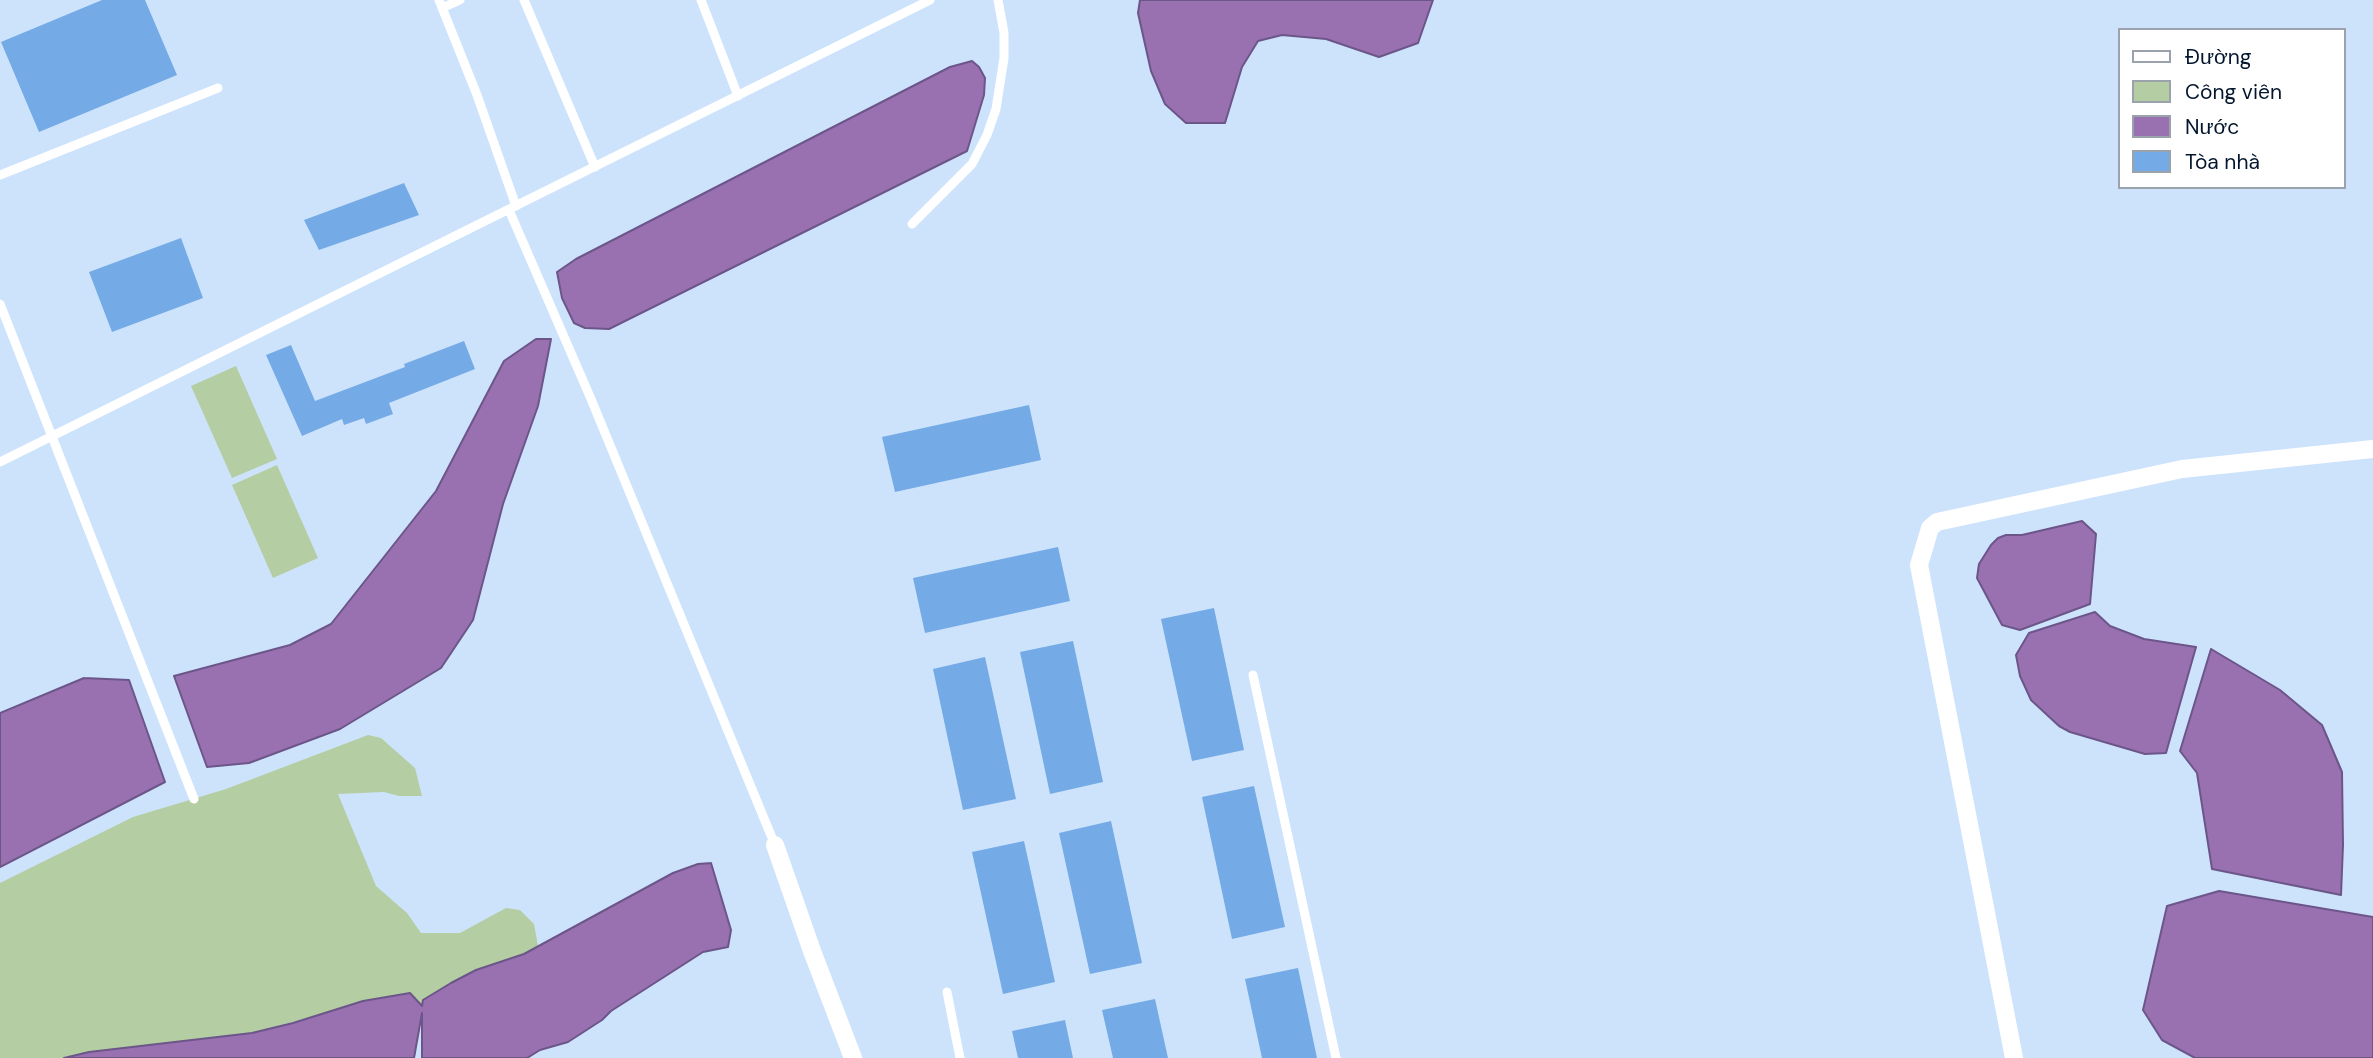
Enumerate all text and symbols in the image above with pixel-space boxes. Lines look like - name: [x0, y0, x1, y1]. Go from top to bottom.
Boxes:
- legend: [2118, 28, 2345, 189]
- text: Đường: [2185, 43, 2252, 71]
- text: Công viên: [2185, 78, 2282, 106]
- text: Nước: [2185, 113, 2239, 141]
- text: Tòa nhà: [2185, 148, 2260, 176]

